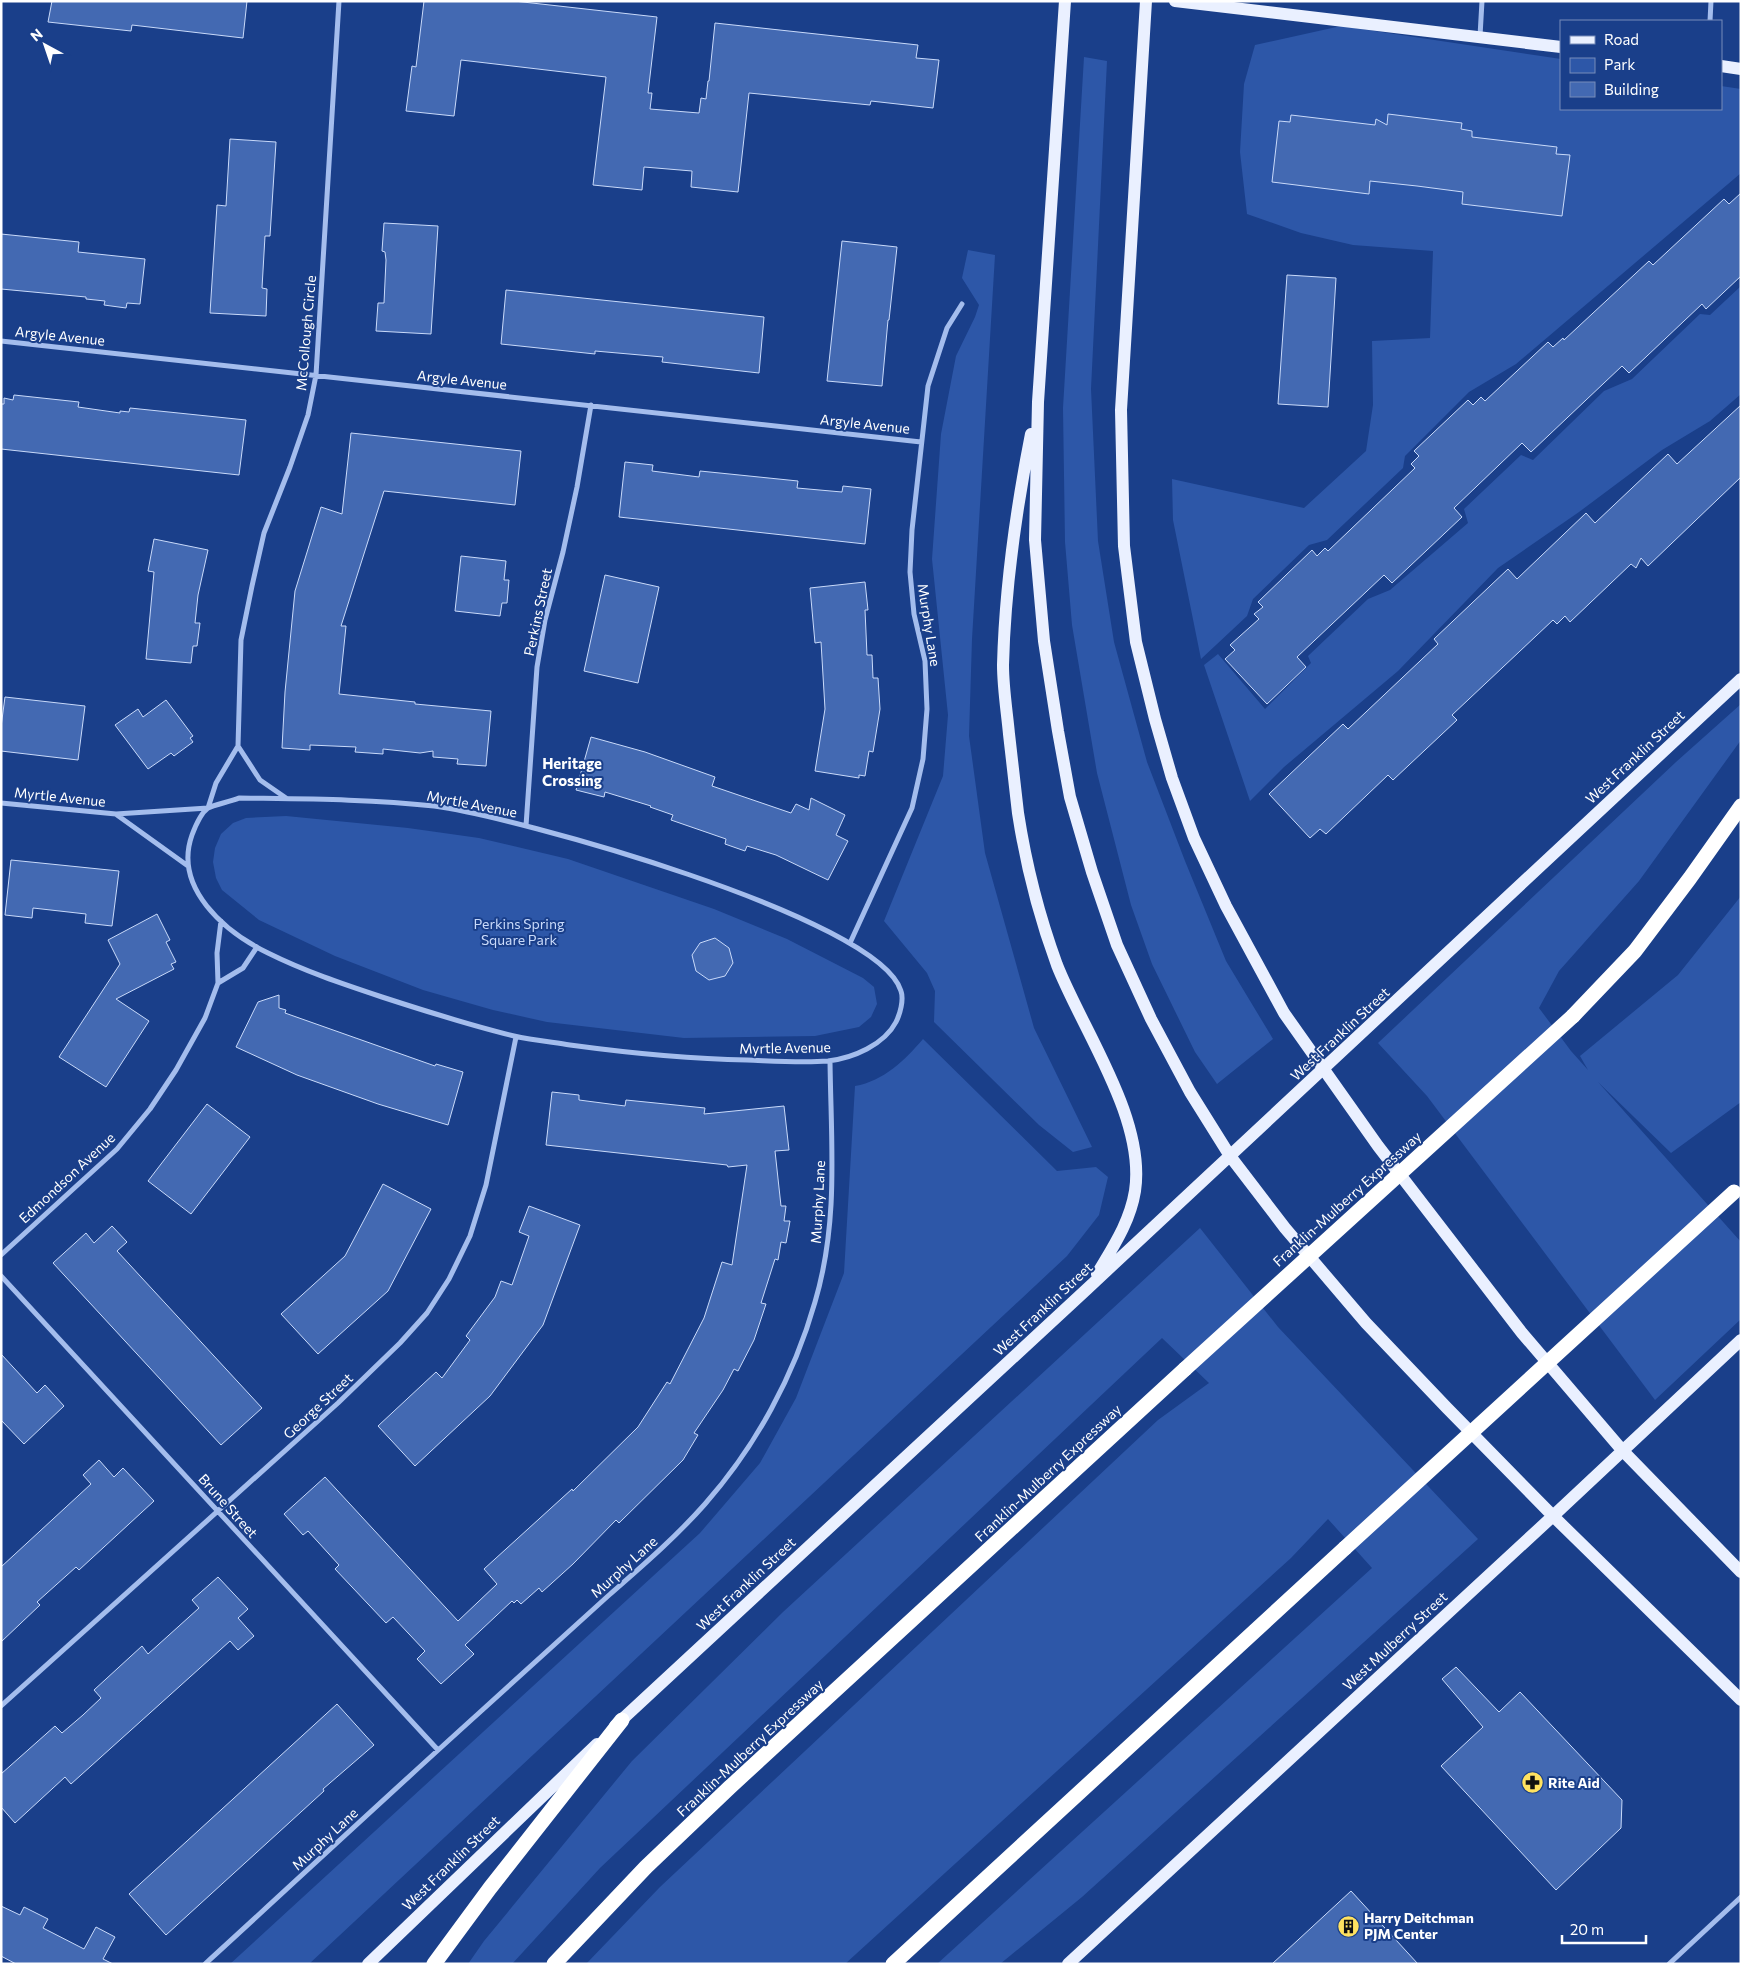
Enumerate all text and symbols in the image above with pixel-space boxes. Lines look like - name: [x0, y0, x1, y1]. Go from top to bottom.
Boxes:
- north arrow: [20, 20, 70, 70]
- legend: [1560, 20, 1722, 110]
- text: N: [27, 25, 46, 45]
- text: Road: [1604, 30, 1639, 48]
- text: Park: [1604, 55, 1635, 73]
- text: Building: [1604, 80, 1659, 98]
- street label: McCollough Circle: [292, 274, 319, 392]
- street label: Argyle Avenue: [14, 322, 106, 349]
- street label: Argyle Avenue: [416, 366, 508, 393]
- street label: Argyle Avenue: [819, 410, 911, 437]
- street label: Perkins Street: [520, 566, 555, 657]
- street label: Murphy Lane: [915, 582, 944, 668]
- street label: West Franklin Street: [1582, 706, 1688, 807]
- district label: Heritage Crossing: [542, 754, 602, 789]
- street label: Myrtle Avenue: [14, 783, 107, 810]
- street label: Myrtle Avenue: [425, 786, 519, 821]
- park label: Perkins Spring Square Park: [473, 915, 565, 948]
- street label: West Franklin Street: [1287, 983, 1393, 1084]
- street label: Myrtle Avenue: [739, 1038, 831, 1057]
- street label: Franklin-Mulberry Expressway: [1269, 1128, 1424, 1270]
- street label: Edmondson Avenue: [15, 1129, 118, 1227]
- street label: Murphy Lane: [807, 1160, 828, 1244]
- street label: West Franklin Street: [990, 1258, 1096, 1359]
- street label: George Street: [279, 1369, 356, 1442]
- street label: Franklin-Mulberry Expressway: [971, 1400, 1124, 1545]
- street label: Brune Street: [195, 1470, 262, 1541]
- street label: Murphy Lane: [587, 1532, 660, 1601]
- street label: West Franklin Street: [693, 1533, 799, 1634]
- street label: West Mulberry Street: [1339, 1588, 1451, 1693]
- street label: Franklin-Mulberry Expressway: [673, 1675, 826, 1820]
- pharmacy icon: Rite Aid: [1520, 1771, 1544, 1795]
- place label: Rite Aid: [1548, 1774, 1600, 1791]
- street label: Murphy Lane: [288, 1804, 361, 1873]
- street label: West Franklin Street: [398, 1812, 503, 1914]
- place label: Harry Deitchman PJM Center: [1364, 1909, 1474, 1942]
- scale bar: [1562, 1912, 1646, 1944]
- building icon: Harry Deitchman PJM Center: [1336, 1914, 1360, 1938]
- text: 20 m: [1570, 1920, 1604, 1938]

